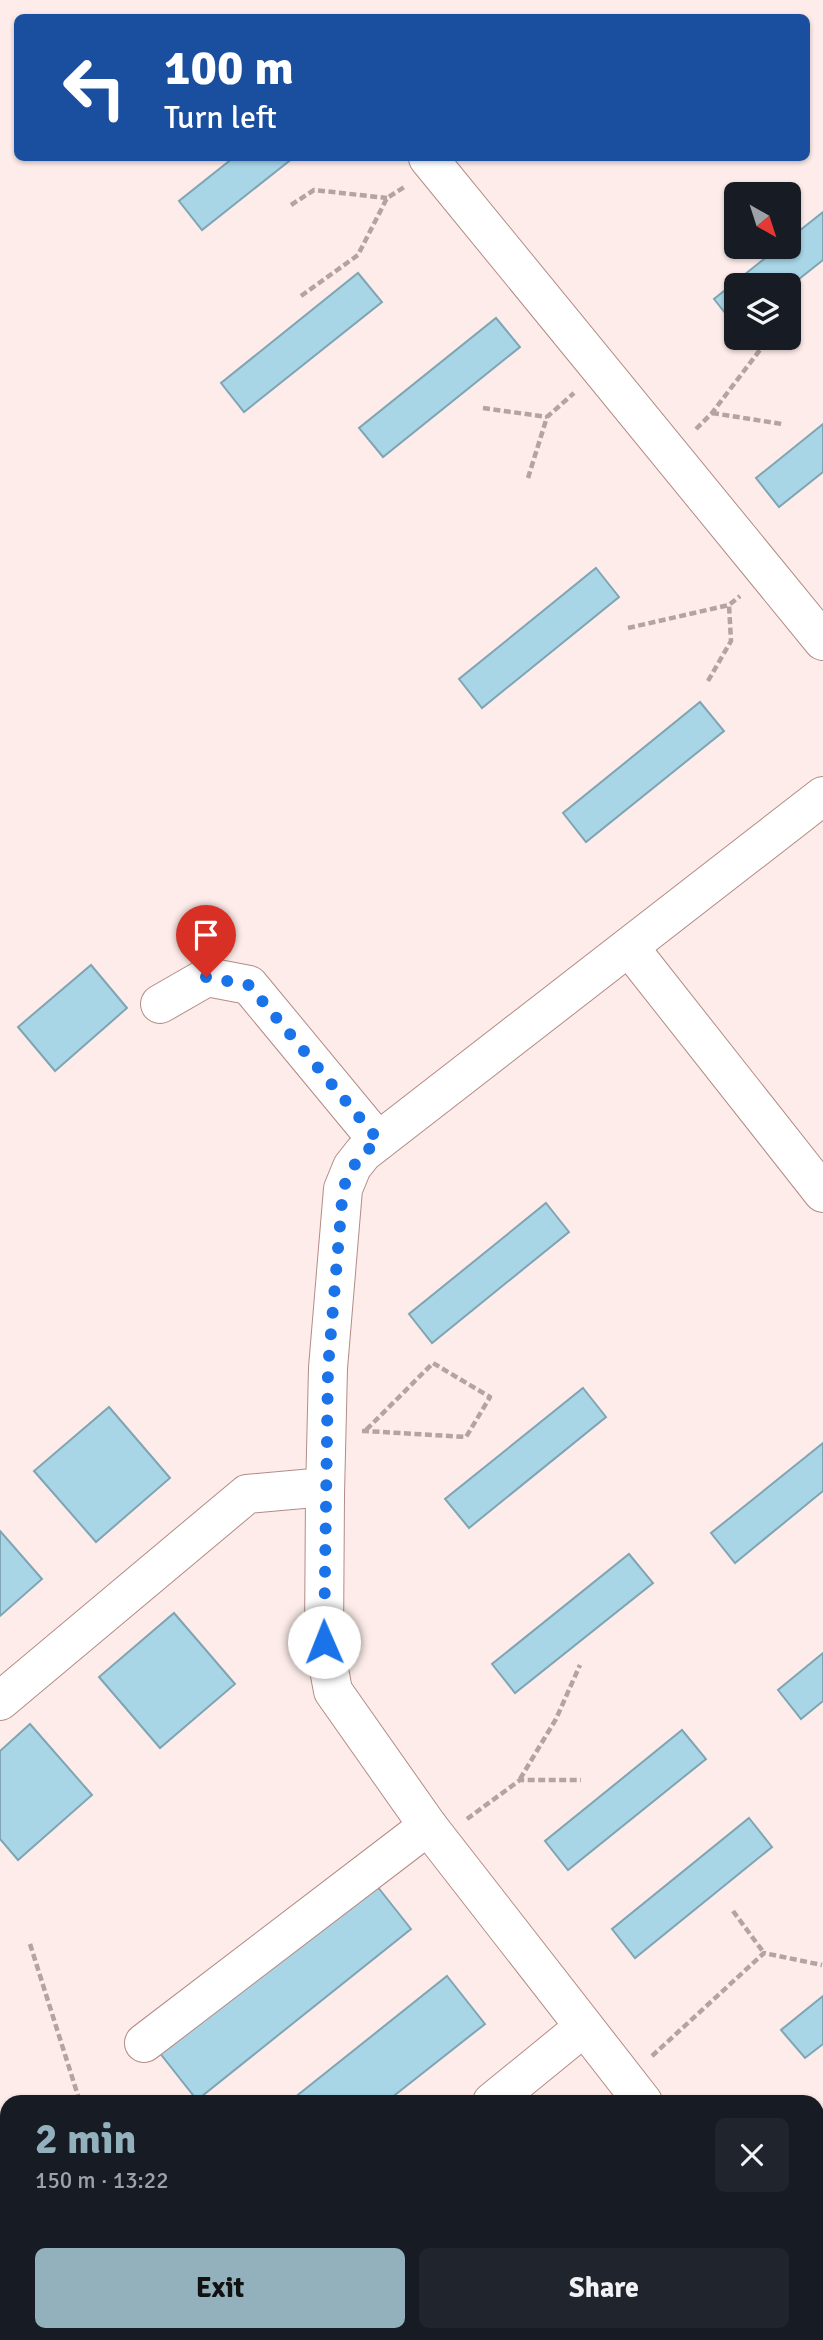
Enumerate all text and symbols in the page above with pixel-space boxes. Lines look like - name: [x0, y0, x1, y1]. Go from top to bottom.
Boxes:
- text: 100 m: [164, 38, 294, 98]
- icon: left: [49, 42, 140, 133]
- text: Turn left: [164, 98, 277, 137]
- north arrow: [724, 182, 802, 259]
- map controls: [724, 182, 801, 350]
- button: layers: [724, 273, 801, 350]
- pin: [176, 905, 236, 977]
- icon: arrive: [187, 916, 225, 954]
- position arrow: [287, 1605, 361, 1679]
- text: 2 min: [35, 2114, 136, 2165]
- button: close: [715, 2118, 789, 2192]
- text: 150 m · 13:22: [35, 2166, 169, 2195]
- button: Exit: [35, 2248, 405, 2328]
- button: Share: [419, 2248, 789, 2328]

